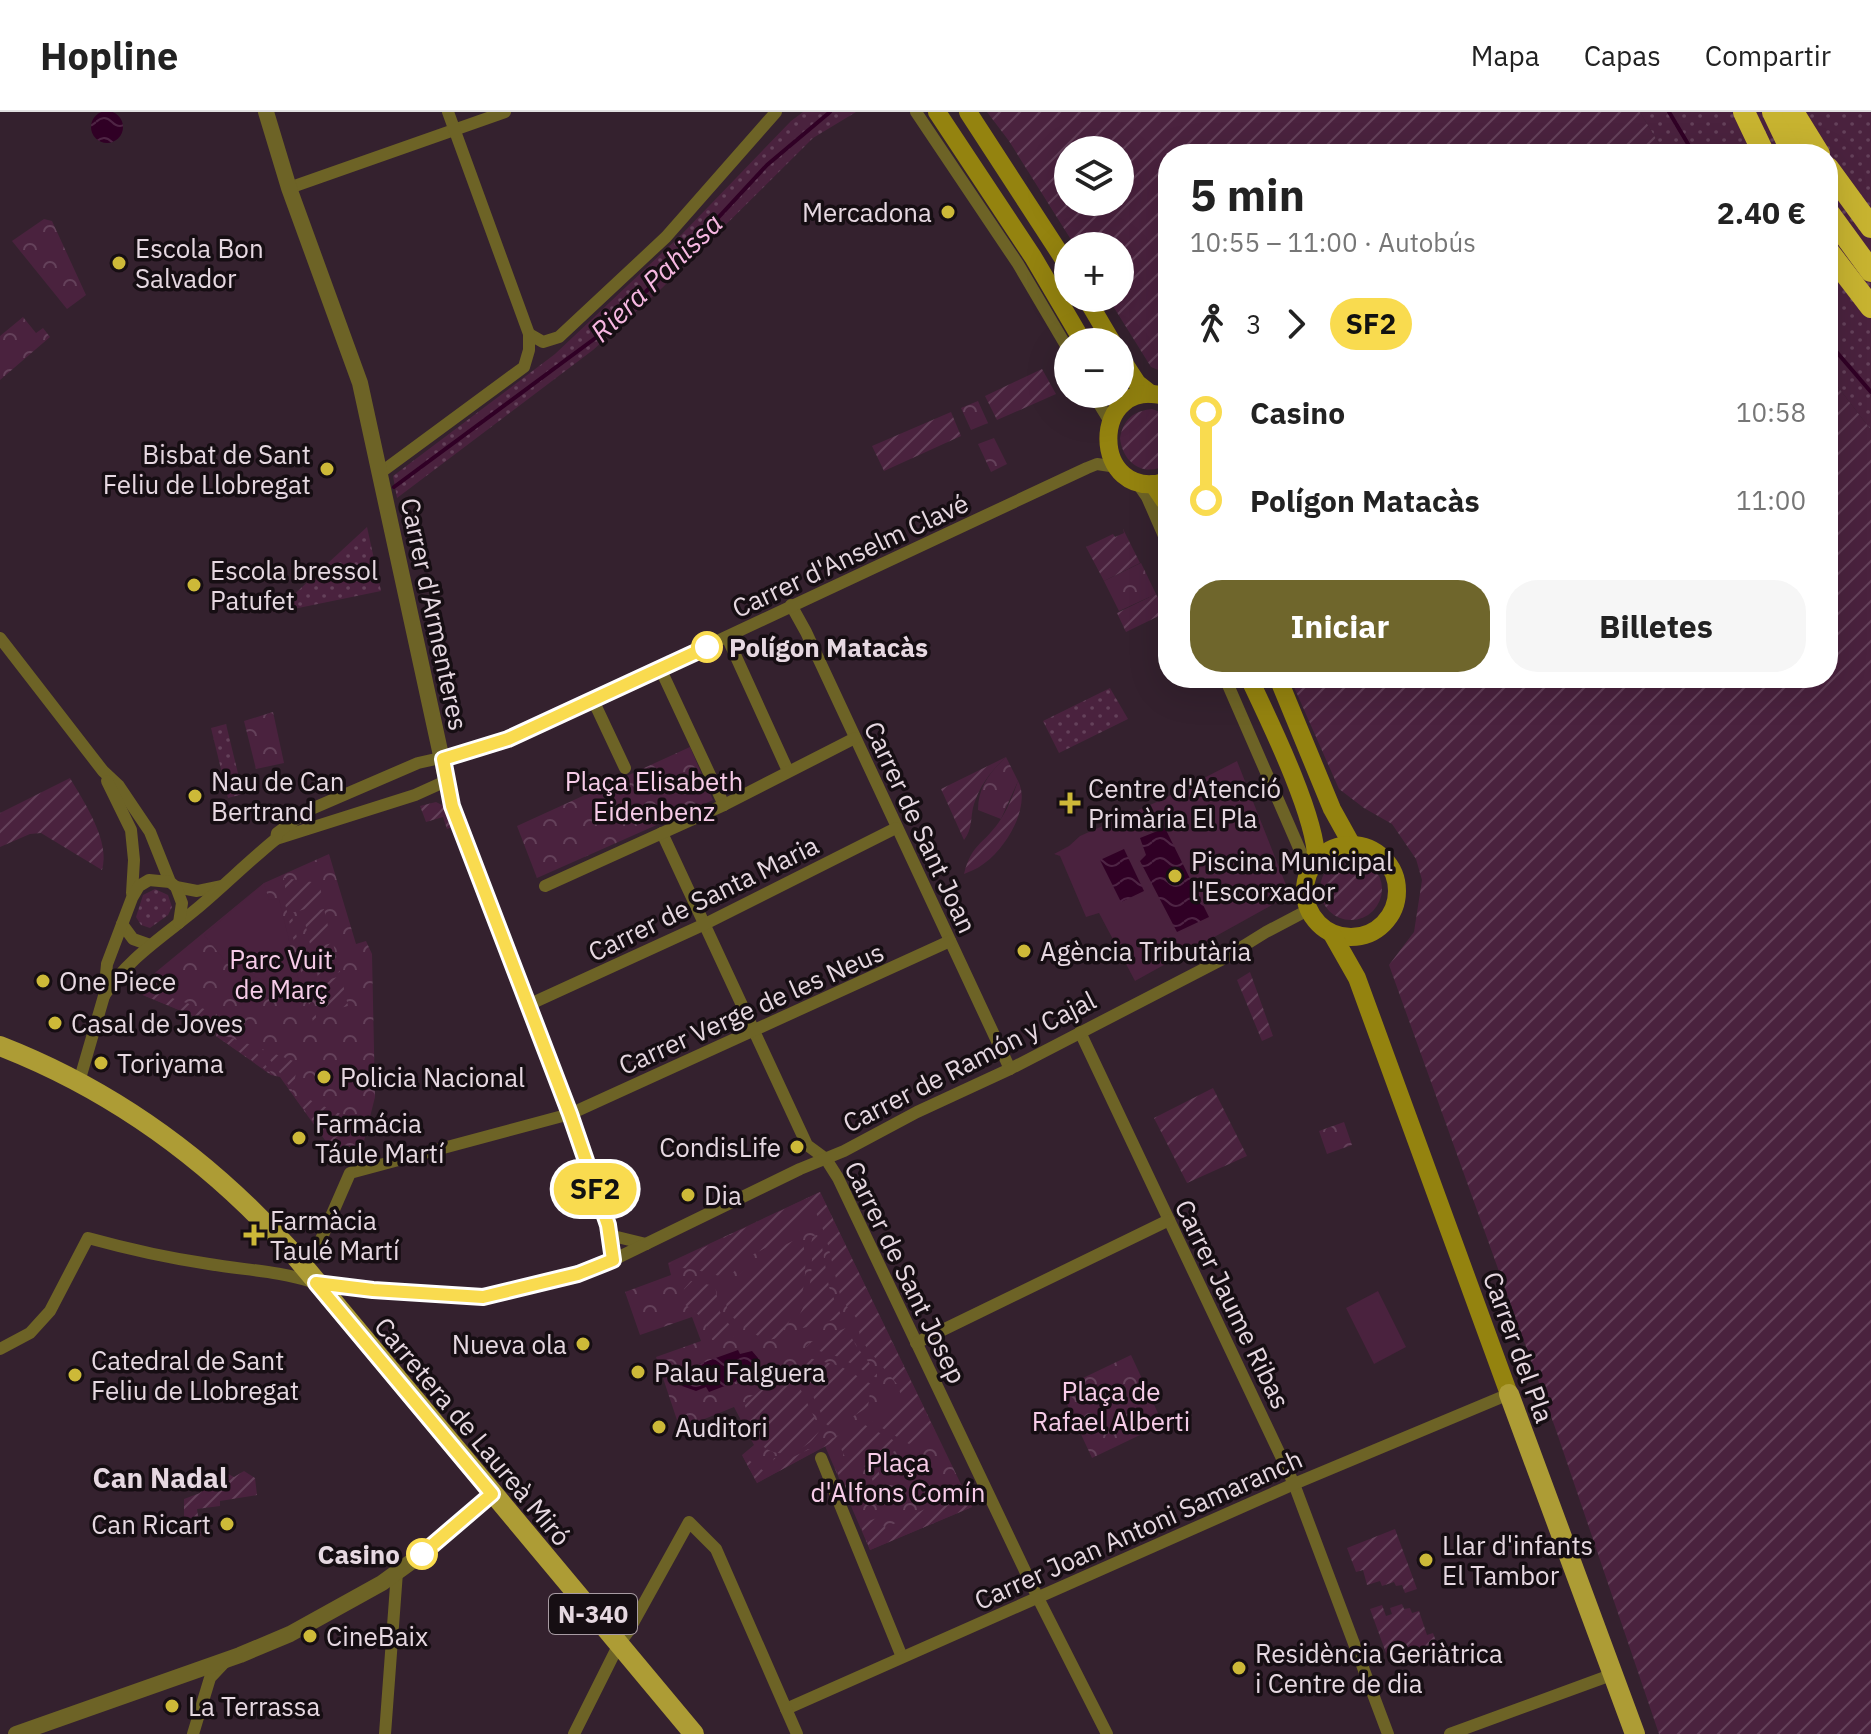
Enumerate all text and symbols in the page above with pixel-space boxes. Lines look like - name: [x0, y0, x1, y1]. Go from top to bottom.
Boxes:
- text: Hopline: [40, 31, 178, 80]
- text: Mapa: [1471, 37, 1540, 74]
- text: Capas: [1584, 37, 1661, 74]
- text: Compartir: [1705, 37, 1831, 74]
- map controls: [1054, 136, 1134, 408]
- button: layers: [1054, 136, 1134, 216]
- text: 5 min: [1190, 166, 1305, 223]
- text: 2.40 €: [1717, 193, 1806, 232]
- place label: Mercadona: [802, 195, 932, 229]
- marker: Mercadona: [939, 203, 957, 221]
- water label: Riera Pahissa: [582, 205, 730, 349]
- text: 10:55 – 11:00 · Autobús: [1190, 225, 1476, 259]
- place label: Escola Bon Salvador: [135, 231, 264, 295]
- button: +: [1054, 232, 1134, 312]
- marker: Escola Bon Salvador: [110, 254, 128, 272]
- icon: walk: [1190, 302, 1234, 346]
- icon: forward: [1274, 302, 1318, 346]
- text: SF2: [1346, 305, 1396, 342]
- text: 3: [1246, 307, 1262, 341]
- button: −: [1054, 328, 1134, 408]
- text: Casino: [1250, 393, 1345, 432]
- text: 10:58: [1736, 395, 1806, 429]
- place label: Bisbat de Sant Feliu de Llobregat: [103, 437, 311, 501]
- marker: Bisbat de Sant Feliu de Llobregat: [318, 460, 336, 478]
- text: Polígon Matacàs: [1250, 481, 1480, 520]
- text: 11:00: [1736, 483, 1806, 517]
- street label: Carrer d'Anselm Clavé: [726, 485, 974, 625]
- street label: Carrer d'Armenteres: [394, 495, 476, 733]
- place label: Escola bressol Patufet: [210, 553, 378, 617]
- marker: Escola bressol Patufet: [185, 576, 203, 594]
- button: Iniciar: [1190, 580, 1490, 672]
- button: Billetes: [1506, 580, 1806, 672]
- place label: Polígon Matacàs: [729, 630, 928, 664]
- marker: Polígon Matacàs: [692, 632, 722, 662]
- street label: Carrer de Sant Joan: [857, 716, 985, 938]
- place label: Nau de Can Bertrand: [211, 764, 344, 828]
- park label: Plaça Elisabeth Eidenbenz: [565, 764, 743, 828]
- place label: Centre d'Atenció Primària El Pla: [1088, 771, 1281, 835]
- marker: Nau de Can Bertrand: [186, 787, 204, 805]
- marker: Centre d'Atenció Primària El Pla: [1059, 792, 1081, 814]
- street label: Carrer de Santa Maria: [582, 827, 824, 969]
- place label: Piscina Municipal l'Escorxador: [1191, 844, 1393, 908]
- marker: Piscina Municipal l'Escorxador: [1166, 867, 1184, 885]
- street label: Carrer Verge de les Neus: [613, 934, 889, 1082]
- place label: Agència Tributària: [1040, 934, 1252, 968]
- park label: Parc Vuit de Març: [229, 942, 333, 1006]
- marker: Agència Tributària: [1015, 942, 1033, 960]
- place label: One Piece: [59, 964, 176, 998]
- marker: One Piece: [34, 972, 52, 990]
- street label: Carrer de Ramón y Cajal: [837, 982, 1101, 1140]
- place label: Casal de Joves: [71, 1006, 243, 1040]
- marker: Casal de Joves: [46, 1014, 64, 1032]
- place label: Toriyama: [117, 1046, 224, 1080]
- marker: Toriyama: [92, 1054, 110, 1072]
- place label: Policia Nacional: [340, 1060, 525, 1094]
- marker: Policia Nacional: [315, 1068, 333, 1086]
- place label: Farmácia Táule Martí: [315, 1106, 445, 1170]
- marker: Farmácia Táule Martí: [290, 1129, 308, 1147]
- place label: CondisLife: [659, 1130, 781, 1164]
- marker: CondisLife: [788, 1138, 806, 1156]
- street label: Carrer de Sant Josep: [837, 1155, 975, 1389]
- line badge: SF2: [549, 1163, 641, 1215]
- text: SF2: [570, 1170, 620, 1207]
- place label: Dia: [704, 1178, 742, 1212]
- marker: Dia: [679, 1186, 697, 1204]
- street label: Carrer Jaume Ribas: [1168, 1194, 1298, 1414]
- place label: Farmàcia Taulé Martí: [270, 1203, 400, 1267]
- marker: Farmàcia Taulé Martí: [245, 1226, 263, 1244]
- street label: Carrer del Pla: [1476, 1267, 1562, 1427]
- street label: Carretera de Laureà Miró: [367, 1310, 579, 1552]
- place label: Nueva ola: [452, 1327, 567, 1361]
- marker: Nueva ola: [574, 1335, 592, 1353]
- place label: Catedral de Sant Feliu de Llobregat: [91, 1343, 299, 1407]
- place label: Palau Falguera: [654, 1355, 826, 1389]
- marker: Palau Falguera: [629, 1363, 647, 1381]
- marker: Catedral de Sant Feliu de Llobregat: [66, 1366, 84, 1384]
- park label: Plaça de Rafael Alberti: [1032, 1374, 1190, 1438]
- place label: Auditori: [675, 1410, 768, 1444]
- marker: Auditori: [650, 1418, 668, 1436]
- street label: Carrer Joan Antoni Samaranch: [969, 1441, 1307, 1617]
- park label: Plaça d'Alfons Comín: [811, 1445, 985, 1509]
- district label: Can Nadal: [92, 1459, 228, 1496]
- place label: Can Ricart: [91, 1507, 211, 1541]
- marker: Can Ricart: [218, 1515, 236, 1533]
- place label: Llar d'infants El Tambor: [1442, 1528, 1593, 1592]
- place label: Casino: [318, 1537, 400, 1571]
- marker: Casino: [407, 1539, 437, 1569]
- marker: Llar d'infants El Tambor: [1417, 1551, 1435, 1569]
- road number: N-340: [549, 1594, 637, 1634]
- place label: CineBaix: [326, 1619, 428, 1653]
- marker: CineBaix: [301, 1627, 319, 1645]
- place label: Residència Geriàtrica i Centre de dia: [1255, 1636, 1503, 1700]
- marker: Residència Geriàtrica i Centre de dia: [1230, 1659, 1248, 1677]
- place label: La Terrassa: [188, 1689, 321, 1723]
- marker: La Terrassa: [163, 1697, 181, 1715]

